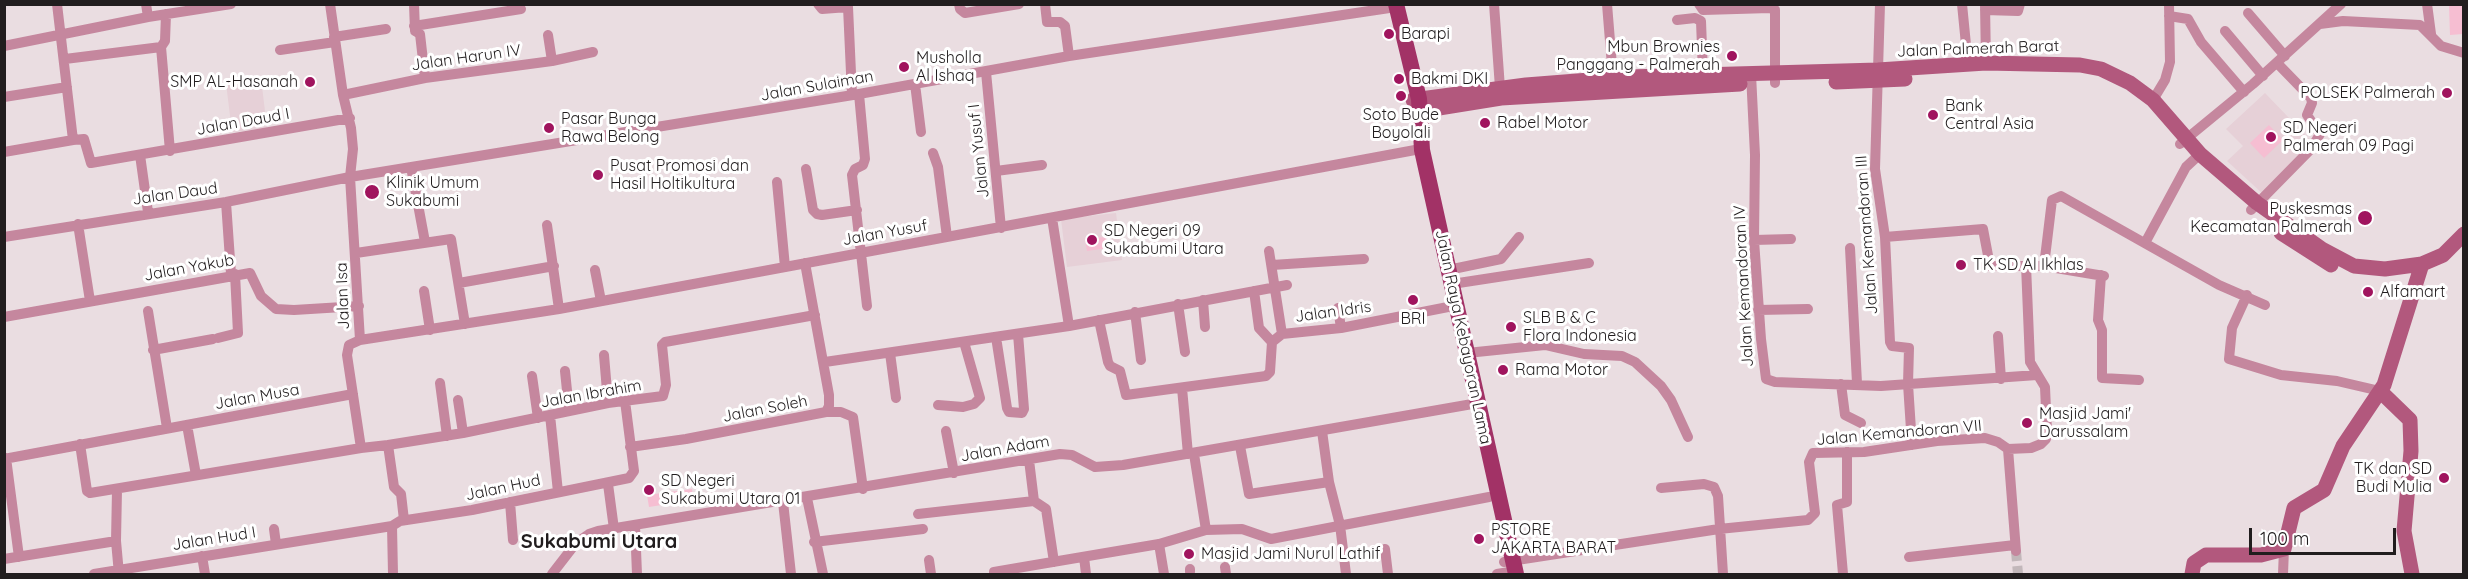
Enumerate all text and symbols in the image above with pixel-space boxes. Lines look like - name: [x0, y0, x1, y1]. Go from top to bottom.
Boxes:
- place label: Barapi: [1401, 24, 1450, 44]
- marker: Barapi: [1382, 27, 1396, 41]
- place label: Mbun Brownies Panggang - Palmerah: [1557, 37, 1720, 75]
- street label: Jalan Palmerah Barat: [1896, 37, 2060, 61]
- street label: Jalan Harun IV: [410, 41, 522, 75]
- place label: Musholla Al Ishaq: [916, 48, 982, 86]
- marker: Mbun Brownies Panggang - Palmerah: [1725, 49, 1739, 63]
- marker: Musholla Al Ishaq: [897, 60, 911, 74]
- street label: Jalan Sulaiman: [759, 67, 875, 105]
- place label: Bakmi DKI: [1411, 69, 1488, 89]
- place label: SMP AL-Hasanah: [170, 72, 298, 92]
- marker: Bakmi DKI: [1392, 72, 1406, 86]
- marker: SMP AL-Hasanah: [303, 75, 317, 89]
- place label: POLSEK Palmerah: [2300, 83, 2435, 103]
- marker: POLSEK Palmerah: [2440, 86, 2454, 100]
- marker: Soto Bude Boyolali: [1394, 89, 1408, 103]
- place label: Bank Central Asia: [1945, 96, 2034, 134]
- street label: Jalan Yusuf I: [965, 103, 993, 199]
- street label: Jalan Daud I: [195, 104, 291, 140]
- place label: Soto Bude Boyolali: [1363, 105, 1439, 143]
- marker: Bank Central Asia: [1926, 108, 1940, 122]
- place label: Pasar Bunga Rawa Belong: [561, 109, 659, 147]
- place label: Rabel Motor: [1497, 113, 1588, 133]
- marker: Rabel Motor: [1478, 116, 1492, 130]
- place label: SD Negeri Palmerah 09 Pagi: [2283, 118, 2414, 156]
- marker: Pasar Bunga Rawa Belong: [542, 121, 556, 135]
- marker: SD Negeri Palmerah 09 Pagi: [2264, 130, 2278, 144]
- street label: Jalan Kemandoran III: [1852, 155, 1882, 315]
- place label: Pusat Promosi dan Hasil Holtikultura: [610, 156, 749, 194]
- marker: Pusat Promosi dan Hasil Holtikultura: [591, 168, 605, 182]
- place label: Klinik Umum Sukabumi: [386, 173, 479, 211]
- street label: Jalan Daud: [131, 179, 219, 209]
- marker: Klinik Umum Sukabumi: [363, 183, 381, 201]
- place label: Puskesmas Kecamatan Palmerah: [2190, 199, 2352, 237]
- street label: Jalan Kemandoran IV: [1730, 205, 1758, 367]
- marker: Puskesmas Kecamatan Palmerah: [2356, 209, 2374, 227]
- street label: Jalan Yusuf: [841, 216, 929, 250]
- place label: SD Negeri 09 Sukabumi Utara: [1104, 221, 1224, 259]
- street label: Jalan Raya Kebayoran Lama: [1431, 228, 1495, 446]
- marker: SD Negeri 09 Sukabumi Utara: [1085, 233, 1099, 247]
- street label: Jalan Yakub: [142, 251, 236, 285]
- place label: TK SD Al Ikhlas: [1973, 255, 2084, 275]
- marker: TK SD Al Ikhlas: [1954, 258, 1968, 272]
- street label: Jalan Isa: [332, 262, 354, 330]
- place label: Alfamart: [2380, 282, 2445, 302]
- marker: Alfamart: [2361, 285, 2375, 299]
- marker: BRI: [1406, 293, 1420, 307]
- street label: Jalan Idris: [1294, 297, 1372, 327]
- place label: SLB B & C Flora Indonesia: [1523, 308, 1637, 346]
- place label: BRI: [1400, 309, 1426, 329]
- marker: SLB B & C Flora Indonesia: [1504, 320, 1518, 334]
- place label: Rama Motor: [1515, 360, 1608, 380]
- marker: Rama Motor: [1496, 363, 1510, 377]
- street label: Jalan Ibrahim: [539, 376, 643, 412]
- street label: Jalan Musa: [213, 380, 301, 414]
- street label: Jalan Soleh: [721, 391, 809, 427]
- place label: Masjid Jami' Darussalam: [2039, 404, 2131, 442]
- street label: Jalan Kemandoran VII: [1815, 416, 1983, 450]
- marker: Masjid Jami' Darussalam: [2020, 416, 2034, 430]
- street label: Jalan Adam: [959, 432, 1051, 466]
- place label: TK dan SD Budi Mulia: [2354, 459, 2432, 497]
- street label: Jalan Hud: [464, 471, 542, 505]
- place label: SD Negeri Sukabumi Utara 01: [661, 471, 800, 509]
- marker: TK dan SD Budi Mulia: [2437, 471, 2451, 485]
- marker: SD Negeri Sukabumi Utara 01: [642, 483, 656, 497]
- scale bar: [2252, 516, 2399, 554]
- place label: PSTORE JAKARTA BARAT: [1491, 520, 1616, 558]
- street label: Jalan Hud I: [171, 523, 257, 555]
- text: 100 m: [2260, 527, 2309, 550]
- district label: Sukabumi Utara: [521, 530, 677, 554]
- marker: PSTORE JAKARTA BARAT: [1472, 532, 1486, 546]
- place label: Masjid Jami Nurul Lathif: [1201, 544, 1380, 564]
- marker: Masjid Jami Nurul Lathif: [1182, 547, 1196, 561]

